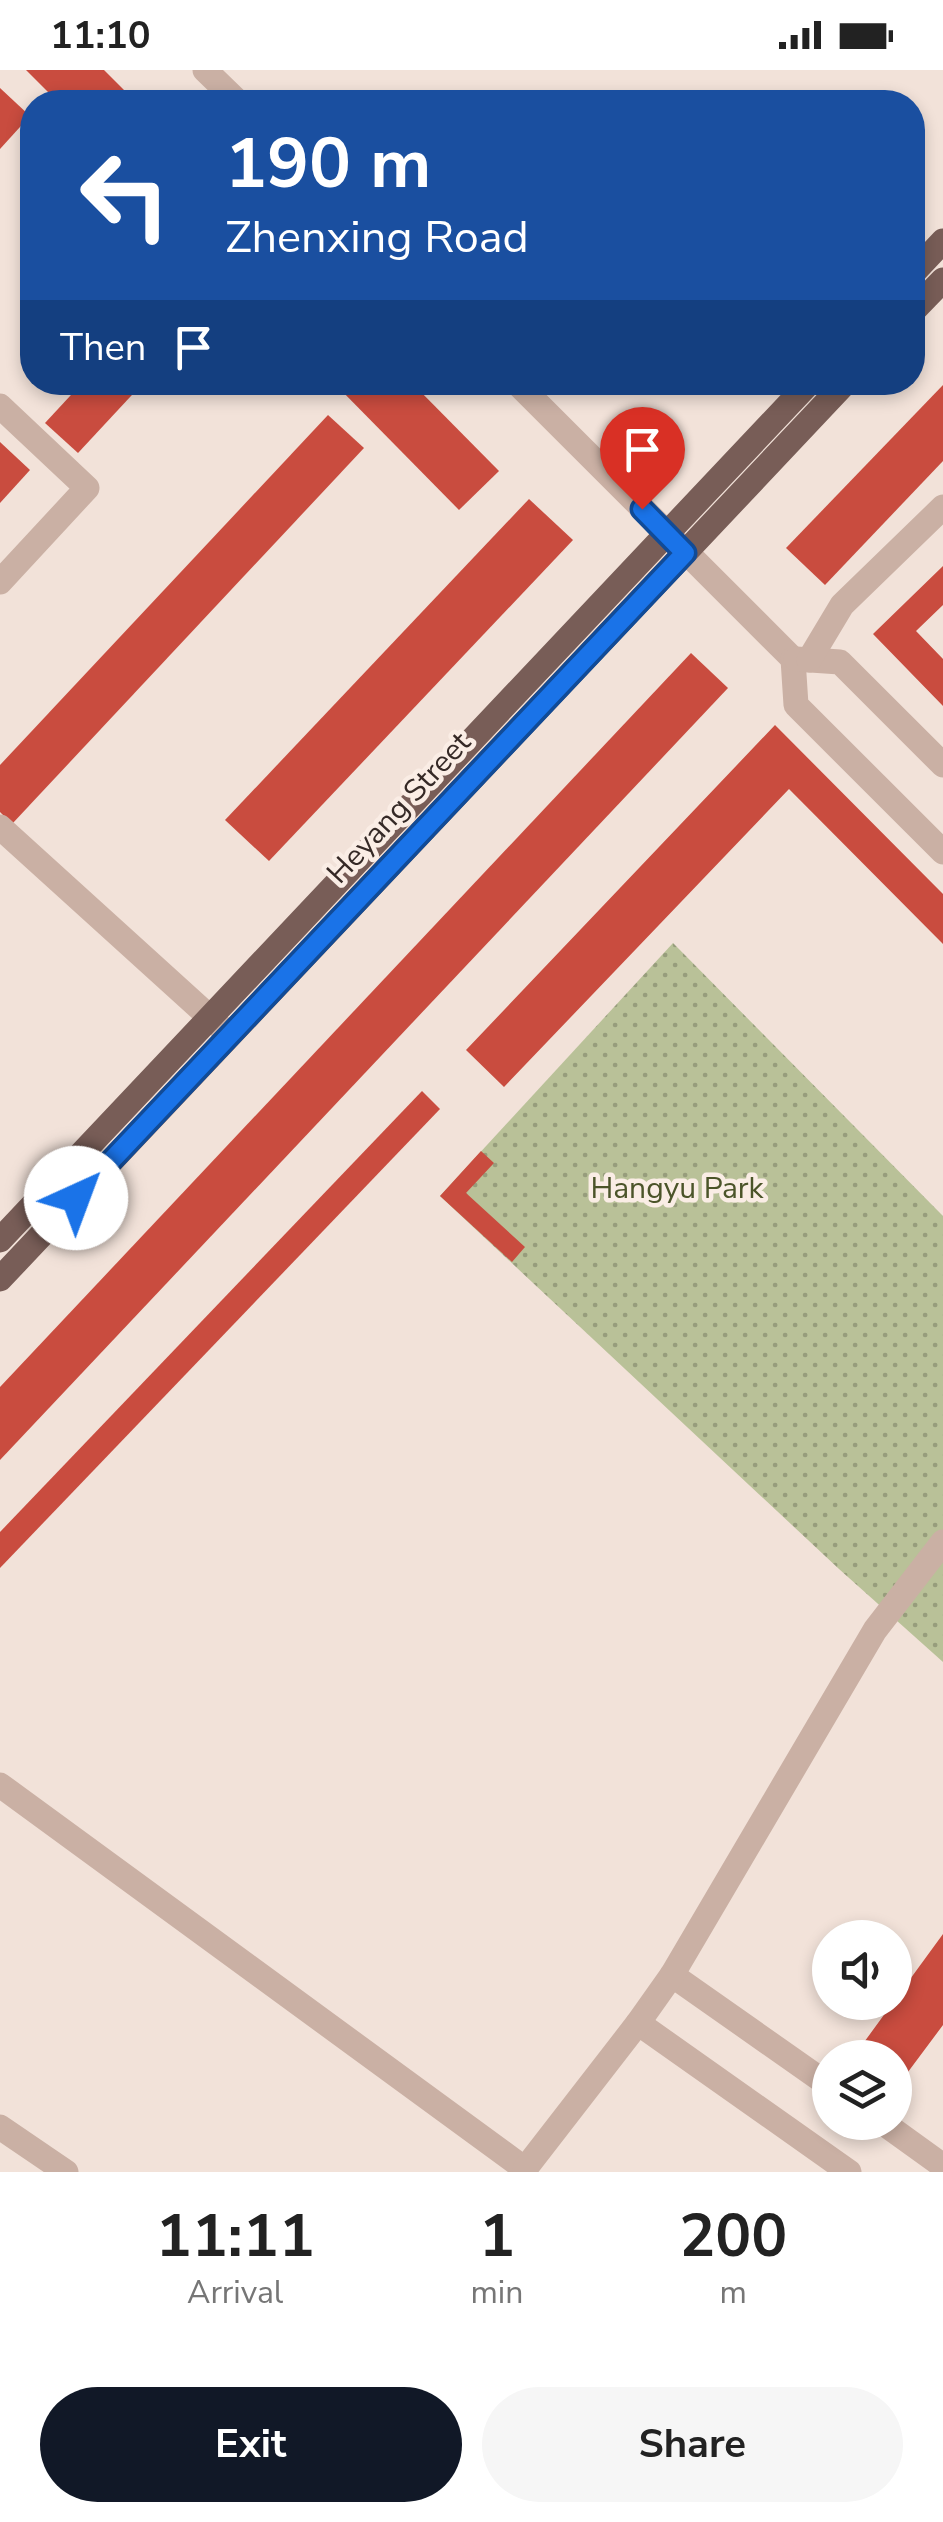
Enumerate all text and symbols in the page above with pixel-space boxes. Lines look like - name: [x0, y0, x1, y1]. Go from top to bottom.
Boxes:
- text: 11:10: [50, 10, 151, 61]
- text: 190 m: [225, 116, 431, 212]
- icon: left: [60, 130, 190, 260]
- text: Zhenxing Road: [225, 207, 529, 268]
- icon: arrive: [166, 320, 221, 375]
- text: Then: [60, 322, 146, 373]
- pin: [600, 407, 685, 510]
- icon: arrive: [615, 422, 670, 477]
- street label: Heyang Street: [318, 723, 480, 893]
- position arrow: [24, 1146, 128, 1250]
- park label: Hangyu Park: [590, 1168, 765, 1209]
- map controls: [812, 1920, 912, 2140]
- button: sound: [812, 1920, 912, 2020]
- button: layers: [812, 2040, 912, 2140]
- text: 11:11: [156, 2195, 315, 2277]
- text: 1: [479, 2195, 515, 2277]
- text: 200: [679, 2195, 787, 2277]
- text: Arrival: [187, 2271, 283, 2314]
- text: min: [470, 2271, 523, 2314]
- text: m: [719, 2271, 747, 2314]
- button: Exit: [40, 2387, 462, 2502]
- button: Share: [482, 2387, 903, 2502]

